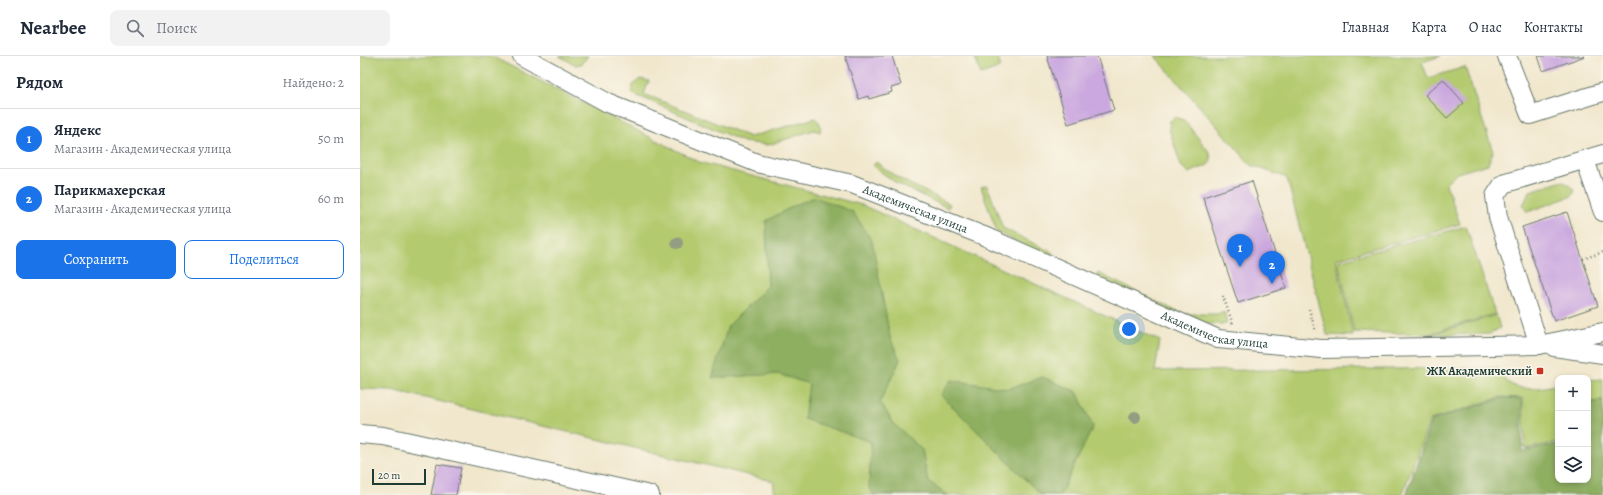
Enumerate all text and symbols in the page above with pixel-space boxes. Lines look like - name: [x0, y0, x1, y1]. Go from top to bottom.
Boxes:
- search box: [110, 10, 390, 46]
- text: Nearbee: [20, 15, 86, 41]
- icon: search: [124, 17, 146, 39]
- text: Поиск: [156, 18, 197, 38]
- text: Главная: [1342, 18, 1389, 37]
- text: Карта: [1411, 18, 1447, 37]
- text: О нас: [1469, 18, 1502, 37]
- text: Контакты: [1524, 18, 1583, 37]
- text: Рядом: [16, 71, 63, 94]
- text: Найдено: 2: [283, 74, 344, 91]
- text: Яндекс: [54, 120, 101, 140]
- text: 1: [27, 130, 31, 147]
- text: 50 m: [318, 130, 344, 147]
- text: Магазин · Академическая улица: [54, 140, 232, 157]
- text: Парикмахерская: [54, 180, 166, 200]
- street label: Академическая улица: [860, 181, 971, 237]
- text: 2: [26, 190, 32, 207]
- text: 60 m: [318, 190, 344, 207]
- text: Магазин · Академическая улица: [54, 200, 232, 217]
- pin: 1: [1227, 234, 1253, 267]
- button: Сохранить: [16, 240, 176, 279]
- button: Поделиться: [184, 240, 344, 279]
- pin: 2: [1259, 251, 1285, 284]
- street label: Академическая улица: [1158, 307, 1269, 352]
- your location: [1119, 319, 1139, 339]
- place label: ЖК Академический: [1427, 363, 1532, 379]
- marker: ЖК Академический: [1535, 366, 1545, 376]
- map controls: [1555, 375, 1591, 483]
- button: +: [1555, 375, 1591, 411]
- button: −: [1555, 411, 1591, 447]
- button: layers: [1555, 447, 1591, 483]
- scale bar: [372, 467, 426, 486]
- text: 20 m: [378, 468, 400, 483]

